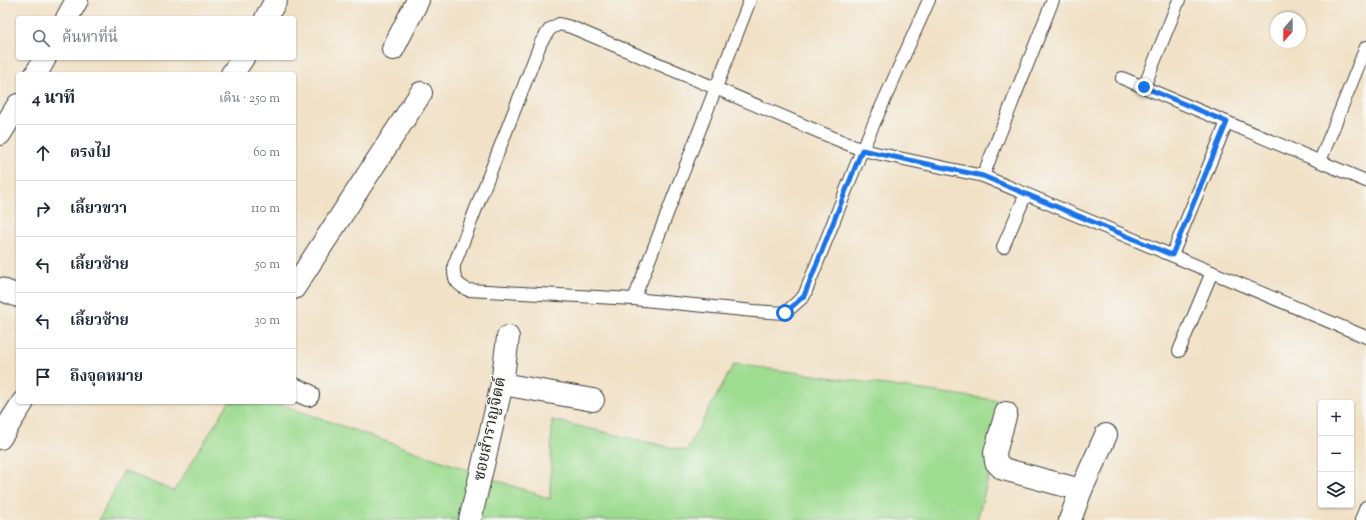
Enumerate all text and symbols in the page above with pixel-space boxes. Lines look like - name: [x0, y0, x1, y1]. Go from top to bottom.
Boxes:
- north arrow: [1270, 12, 1306, 48]
- search box: [16, 16, 296, 60]
- icon: search: [30, 27, 52, 49]
- text: ค้นหาที่นี่: [62, 28, 118, 49]
- route end: [1135, 78, 1153, 96]
- text: 4 นาที: [32, 87, 75, 111]
- text: เดิน · 250 m: [219, 90, 280, 108]
- icon: ahead: [32, 142, 54, 164]
- text: ตรงไป: [70, 143, 111, 164]
- text: 60 m: [253, 144, 280, 162]
- icon: right: [32, 198, 54, 220]
- text: เลี้ยวขวา: [70, 199, 127, 220]
- text: 110 m: [251, 200, 280, 218]
- icon: left: [32, 254, 54, 276]
- text: เลี้ยวซ้าย: [70, 255, 129, 276]
- text: 50 m: [255, 256, 280, 274]
- route start: [776, 304, 794, 322]
- icon: left: [32, 310, 54, 332]
- text: เลี้ยวซ้าย: [70, 311, 129, 332]
- text: 30 m: [254, 312, 280, 330]
- icon: arrive: [32, 366, 54, 388]
- text: ถึงจุดหมาย: [70, 367, 143, 388]
- street label: ซอยสำราญจิตต์: [469, 375, 513, 483]
- map controls: [1318, 400, 1354, 508]
- button: +: [1318, 400, 1354, 436]
- button: −: [1318, 436, 1354, 472]
- button: layers: [1318, 472, 1354, 508]

